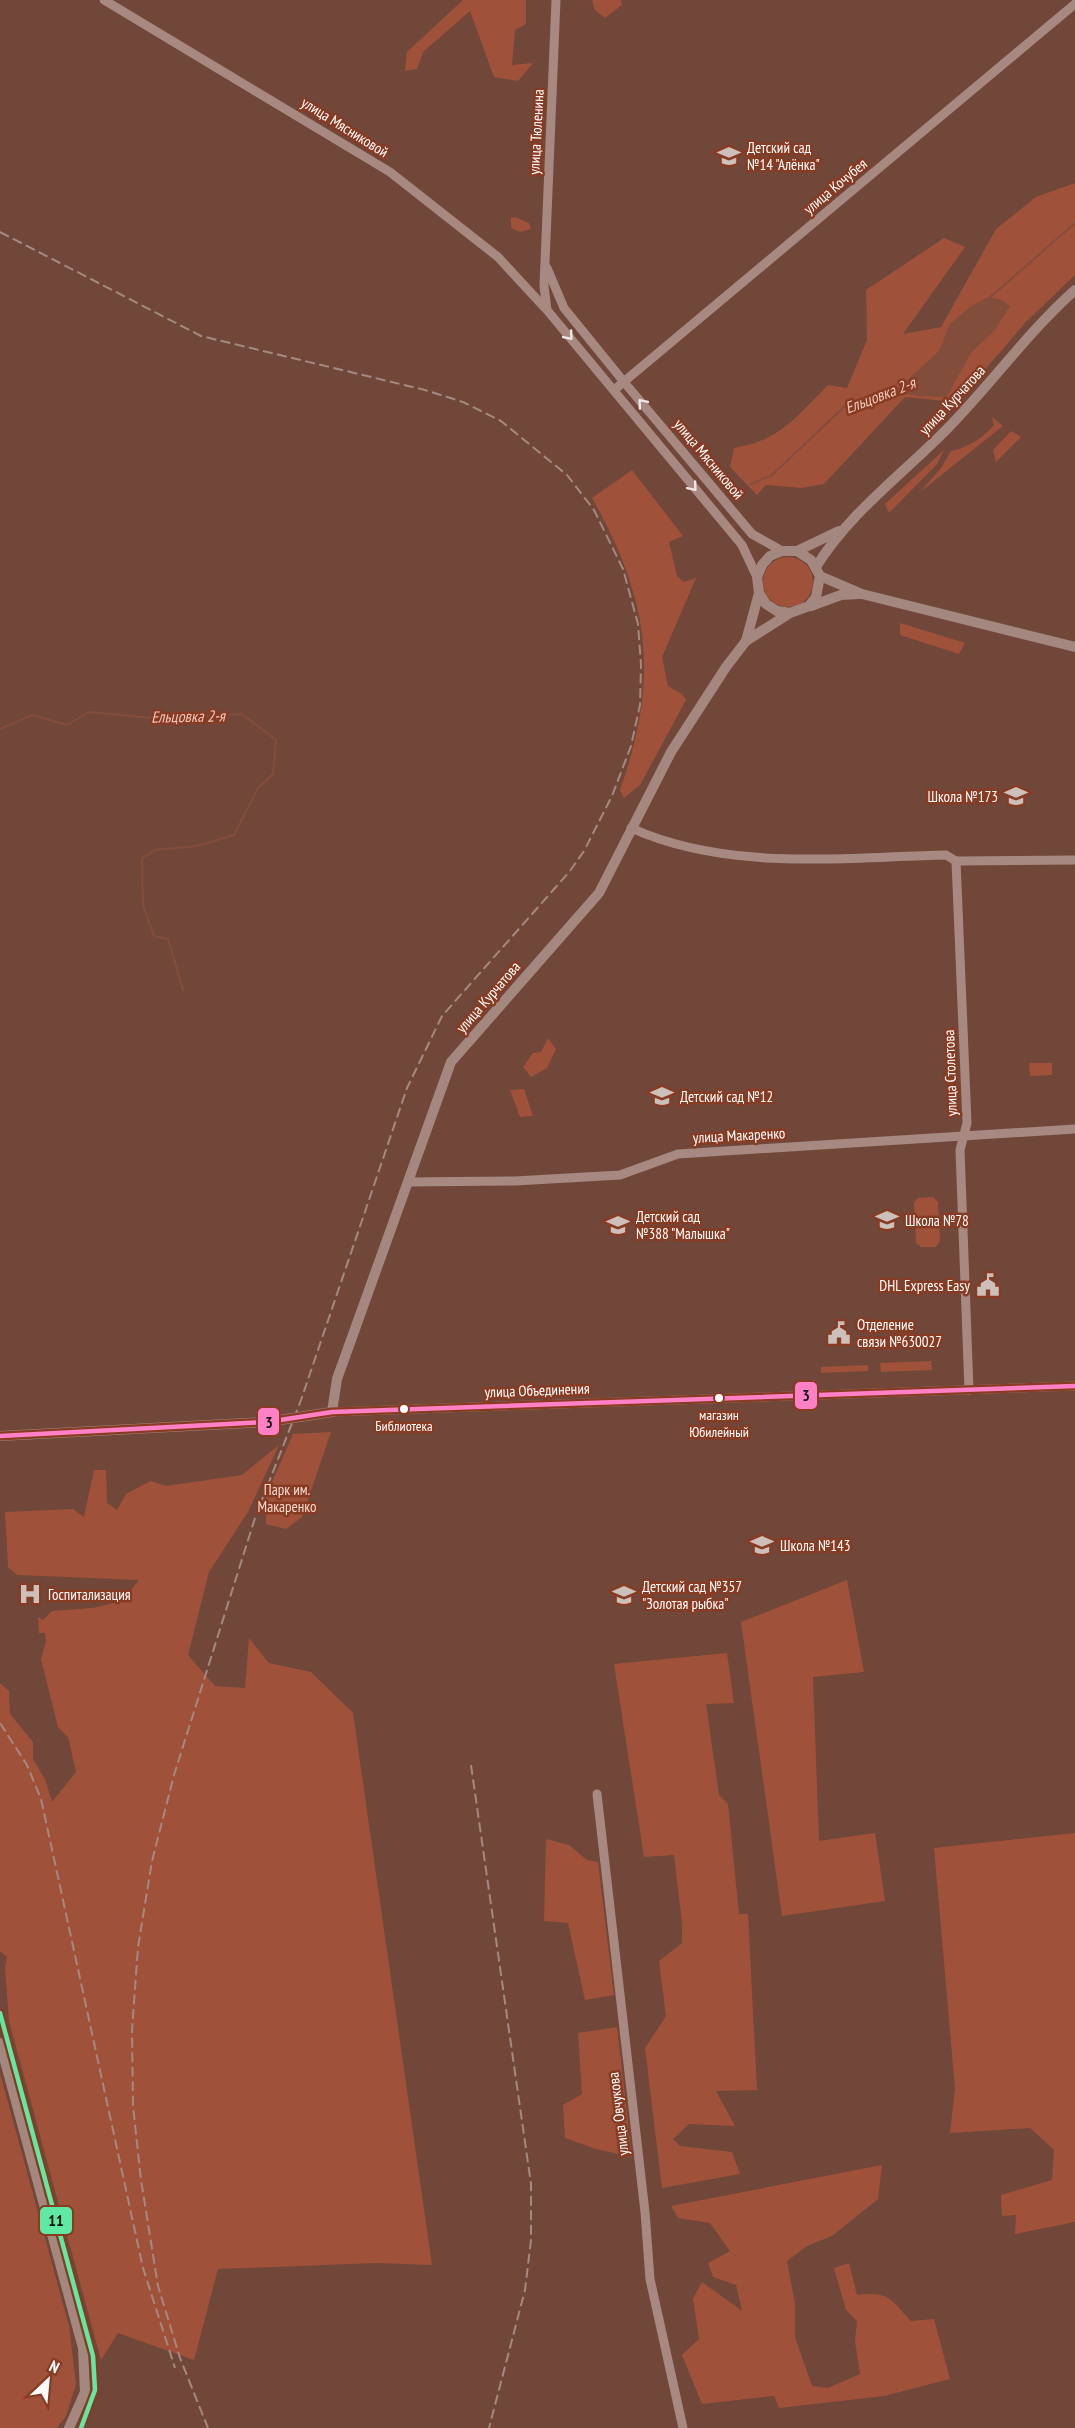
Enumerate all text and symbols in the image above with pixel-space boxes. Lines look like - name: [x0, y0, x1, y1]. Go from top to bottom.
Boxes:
- street label: улица Тюленина: [524, 89, 548, 175]
- street label: улица Мясниковой: [298, 93, 392, 161]
- place label: Детский сад №14 "Алёнка": [747, 138, 820, 174]
- school or university icon: Детский сад №14 "Алёнка": [716, 143, 742, 169]
- street label: улица Кочубея: [799, 154, 871, 218]
- one-way arrow: [562, 329, 573, 340]
- street label: улица Курчатова: [915, 361, 989, 439]
- water label: Ельцовка 2-я: [842, 372, 920, 418]
- one-way arrow: [638, 399, 649, 410]
- street label: улица Мясниковой: [670, 415, 748, 503]
- one-way arrow: [686, 480, 697, 491]
- water label: Ельцовка 2-я: [151, 705, 227, 727]
- school or university icon: Школа №173: [1003, 783, 1029, 809]
- place label: Школа №173: [927, 787, 998, 806]
- street label: улица Курчатова: [452, 957, 524, 1037]
- street label: улица Столетова: [939, 1029, 961, 1117]
- school or university icon: Детский сад №12: [649, 1083, 675, 1109]
- place label: Детский сад №12: [680, 1087, 773, 1106]
- street label: улица Макаренко: [692, 1123, 786, 1147]
- place label: Детский сад №388 "Малышка": [636, 1207, 730, 1243]
- school or university icon: Школа №78: [874, 1207, 900, 1233]
- place label: Школа №78: [905, 1211, 969, 1230]
- school or university icon: Детский сад №388 "Малышка": [605, 1212, 631, 1238]
- public building icon: DHL Express Easy: [975, 1272, 1001, 1298]
- place label: DHL Express Easy: [879, 1276, 970, 1295]
- place label: Отделение связи №630027: [857, 1315, 942, 1351]
- public building icon: Отделение связи №630027: [826, 1320, 852, 1346]
- street label: улица Объединения: [484, 1379, 590, 1401]
- line badge: 3: [794, 1381, 818, 1410]
- text: 3: [802, 1385, 810, 1405]
- marker: магазин Юбилейный: [713, 1392, 725, 1404]
- marker: Библиотека: [398, 1403, 410, 1415]
- place label: магазин Юбилейный: [689, 1406, 749, 1441]
- line badge: 3: [257, 1407, 280, 1436]
- text: 3: [265, 1412, 273, 1432]
- place label: Библиотека: [375, 1417, 433, 1435]
- park label: Парк им. Макаренко: [258, 1480, 316, 1516]
- school or university icon: Школа №143: [749, 1532, 775, 1558]
- place label: Школа №143: [780, 1536, 851, 1555]
- place label: Детский сад №357 "Золотая рыбка": [642, 1577, 742, 1613]
- hospital icon: Госпитализация: [17, 1581, 43, 1607]
- school or university icon: Детский сад №357 "Золотая рыбка": [611, 1582, 637, 1608]
- place label: Госпитализация: [48, 1585, 131, 1604]
- street label: улица Овчукова: [603, 2071, 633, 2157]
- line badge: 11: [39, 2206, 73, 2235]
- text: 11: [48, 2210, 64, 2230]
- north arrow: [18, 2350, 78, 2410]
- text: N: [46, 2356, 63, 2377]

